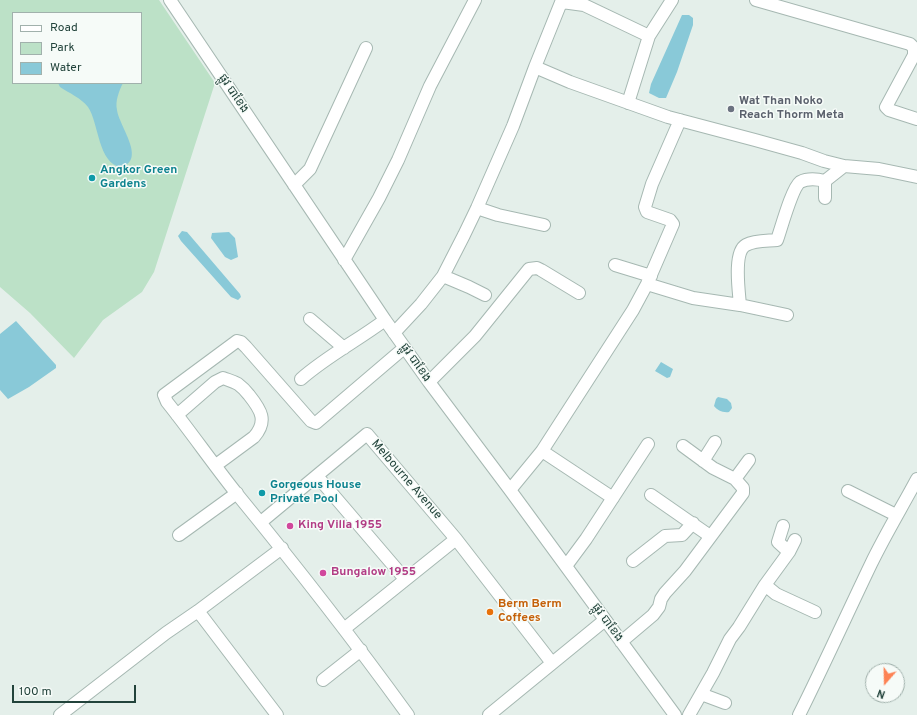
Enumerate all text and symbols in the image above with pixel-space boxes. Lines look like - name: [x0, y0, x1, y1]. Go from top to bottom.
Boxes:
- legend: [12, 12, 142, 84]
- text: Road: [50, 20, 78, 36]
- text: Park: [50, 40, 75, 56]
- text: Water: [50, 60, 82, 76]
- street label: ផ្លូវ បាខែង: [215, 72, 251, 116]
- place label: Wat Than Noko Reach Thorm Meta: [739, 95, 844, 123]
- marker: Wat Than Noko Reach Thorm Meta: [726, 104, 736, 114]
- place label: Angkor Green Gardens: [100, 164, 177, 192]
- marker: Angkor Green Gardens: [87, 173, 97, 183]
- street label: ផ្លូវ បាខែង: [396, 341, 434, 385]
- street label: Melbourne Avenue: [368, 437, 444, 523]
- place label: Gorgeous House Private Pool: [270, 479, 361, 507]
- marker: Gorgeous House Private Pool: [257, 488, 267, 498]
- place label: King Villa 1955: [298, 519, 382, 533]
- marker: King Villa 1955: [285, 521, 295, 531]
- place label: Bungalow 1955: [331, 566, 416, 580]
- marker: Bungalow 1955: [318, 568, 328, 578]
- place label: Berm Berm Coffees: [498, 598, 562, 626]
- street label: ផ្លូវ បាខែង: [588, 601, 626, 645]
- marker: Berm Berm Coffees: [485, 607, 495, 617]
- north arrow: [865, 663, 905, 703]
- scale bar: [14, 677, 138, 703]
- text: 100 m: [19, 684, 52, 700]
- text: N: [875, 685, 887, 701]

